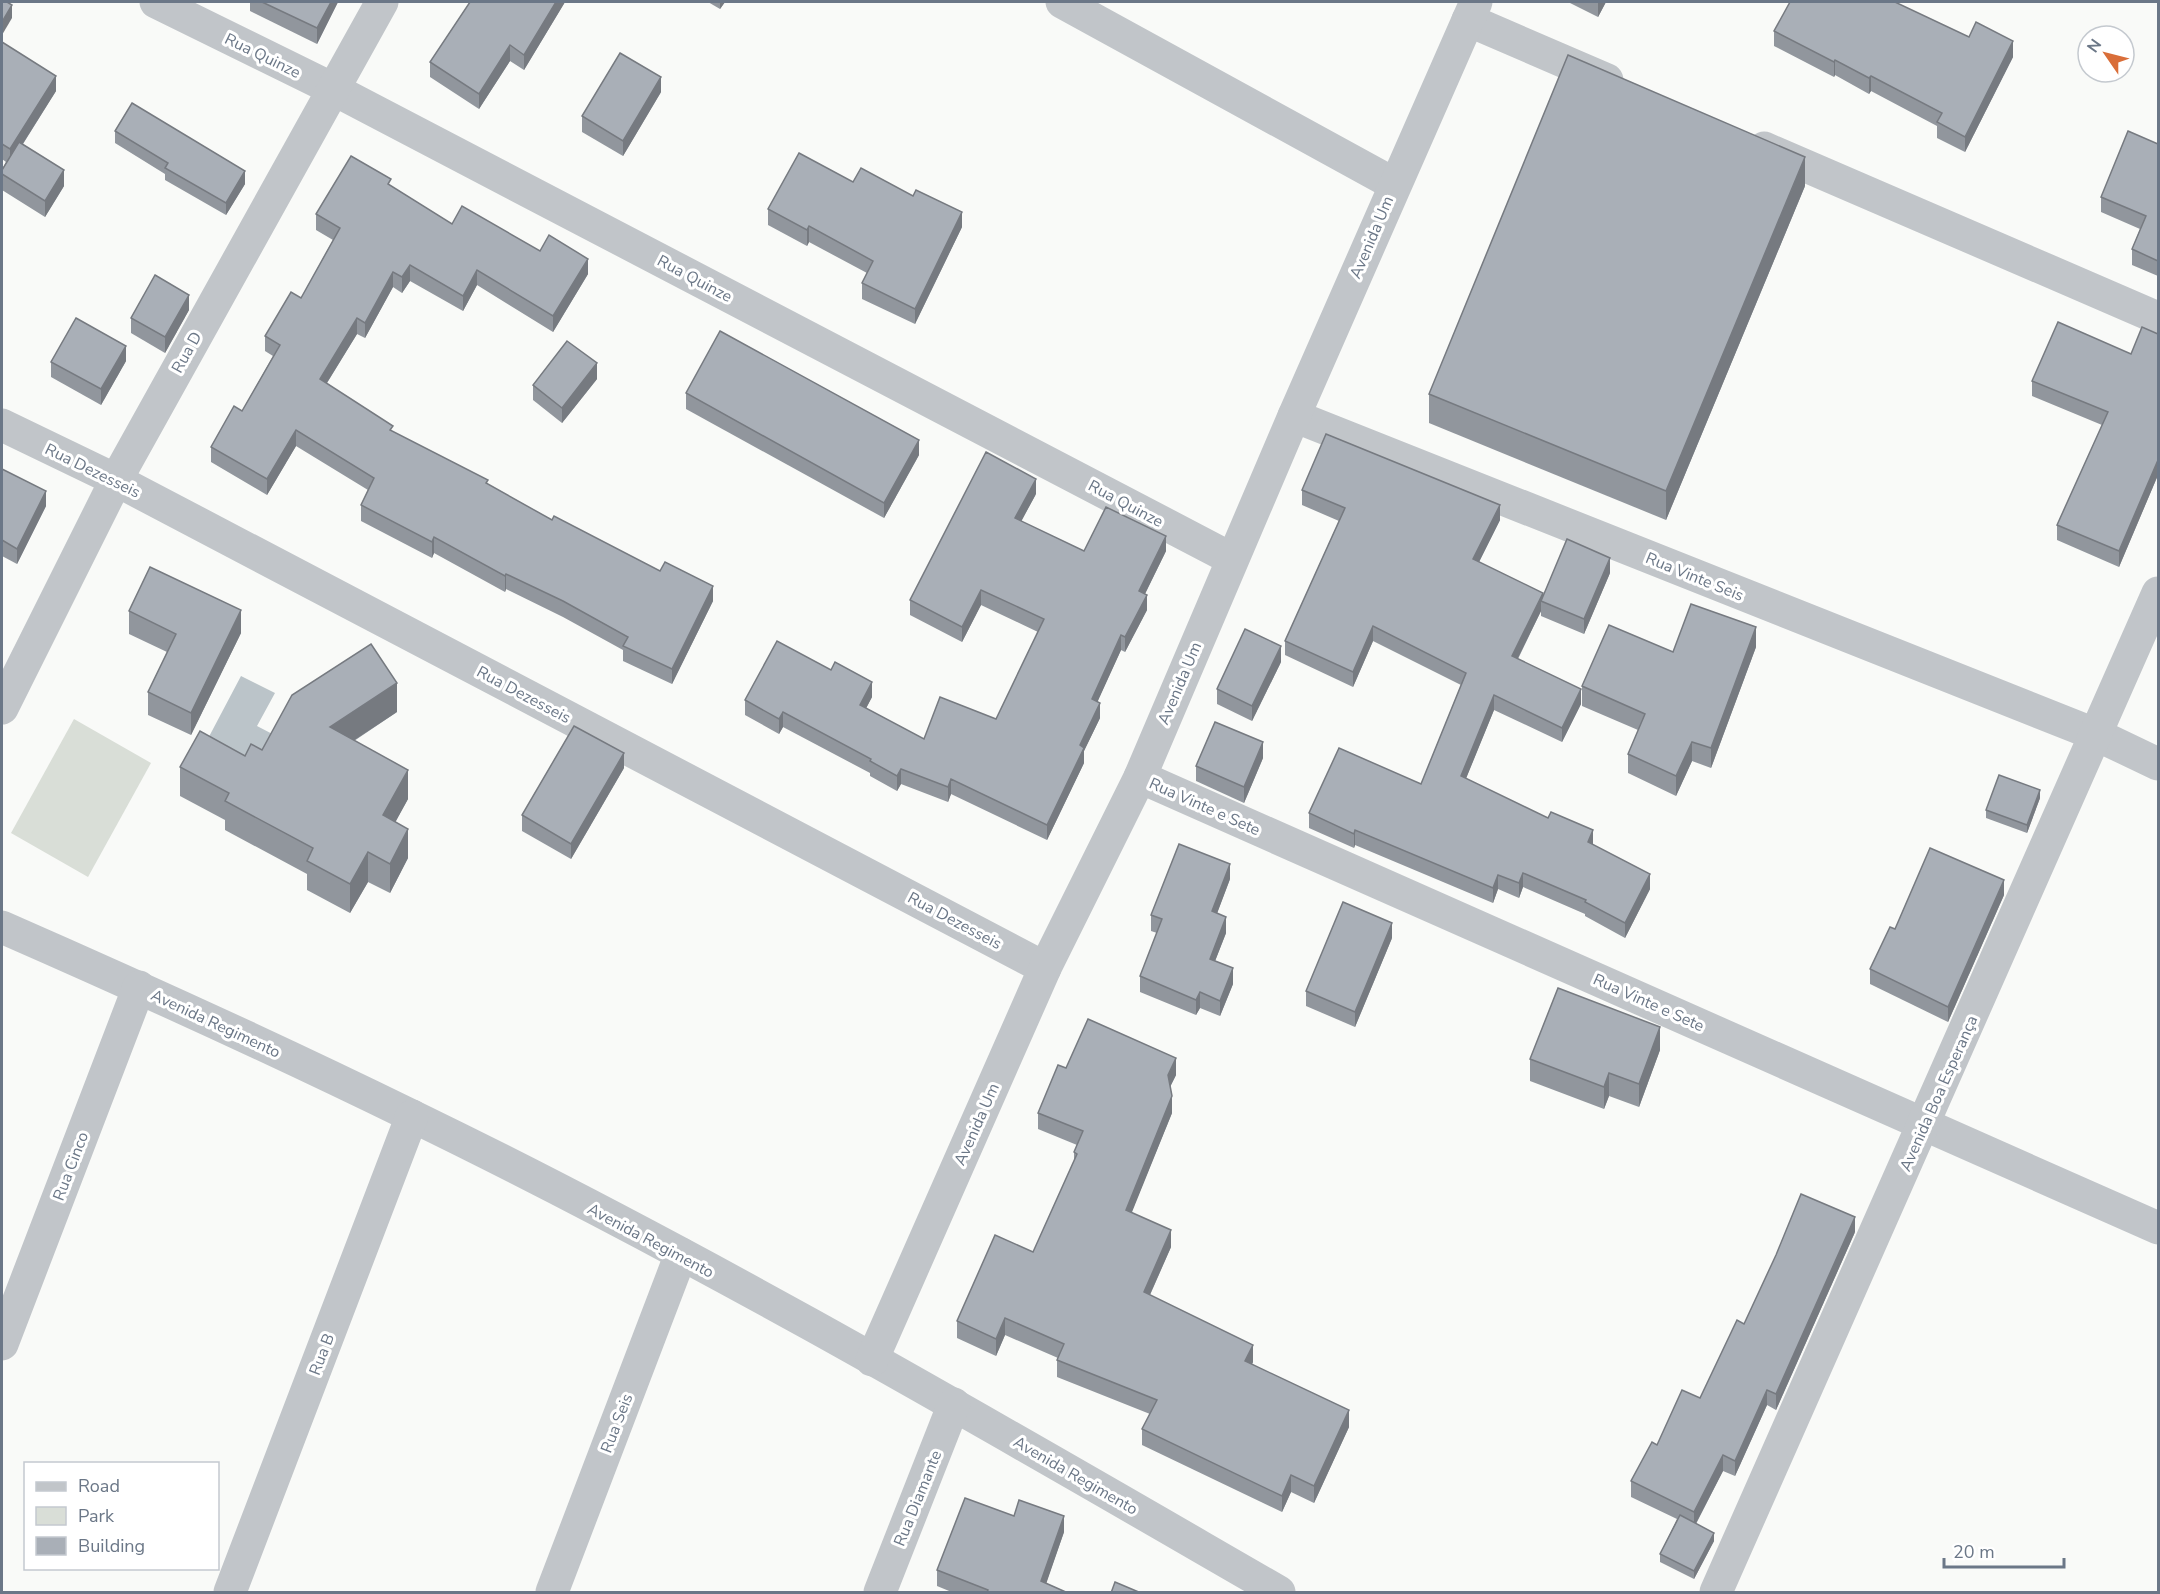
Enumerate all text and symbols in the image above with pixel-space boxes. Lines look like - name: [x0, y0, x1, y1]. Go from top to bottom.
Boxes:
- north arrow: [2076, 24, 2136, 84]
- street label: Rua Quinze: [221, 28, 304, 84]
- text: N: [2082, 35, 2107, 57]
- street label: Avenida Um: [1345, 193, 1399, 282]
- street label: Rua Quinze: [653, 250, 736, 308]
- street label: Rua D: [167, 328, 207, 377]
- street label: Rua Dezesseis: [41, 438, 144, 504]
- street label: Rua Quinze: [1084, 475, 1167, 533]
- street label: Rua Vinte Seis: [1642, 547, 1747, 607]
- street label: Avenida Um: [1153, 639, 1207, 728]
- street label: Rua Dezesseis: [473, 661, 574, 729]
- street label: Rua Vinte e Sete: [1146, 773, 1264, 841]
- street label: Rua Dezesseis: [904, 887, 1005, 955]
- street label: Rua Vinte e Sete: [1590, 969, 1708, 1037]
- street label: Avenida Regimento: [147, 984, 284, 1064]
- street label: Avenida Boa Esperança: [1895, 1012, 1983, 1175]
- street label: Avenida Um: [949, 1080, 1005, 1169]
- street label: Rua Cinco: [48, 1129, 94, 1204]
- street label: Avenida Regimento: [583, 1198, 718, 1284]
- street label: Rua B: [304, 1330, 340, 1378]
- street label: Rua Seis: [596, 1390, 638, 1456]
- street label: Avenida Regimento: [1009, 1431, 1142, 1521]
- street label: Rua Diamante: [889, 1447, 947, 1550]
- legend: [24, 1462, 219, 1570]
- text: Road: [78, 1474, 120, 1498]
- text: Park: [78, 1504, 115, 1528]
- scale bar: [1944, 1531, 2064, 1569]
- text: Building: [78, 1534, 145, 1558]
- text: 20 m: [1953, 1540, 1995, 1564]

